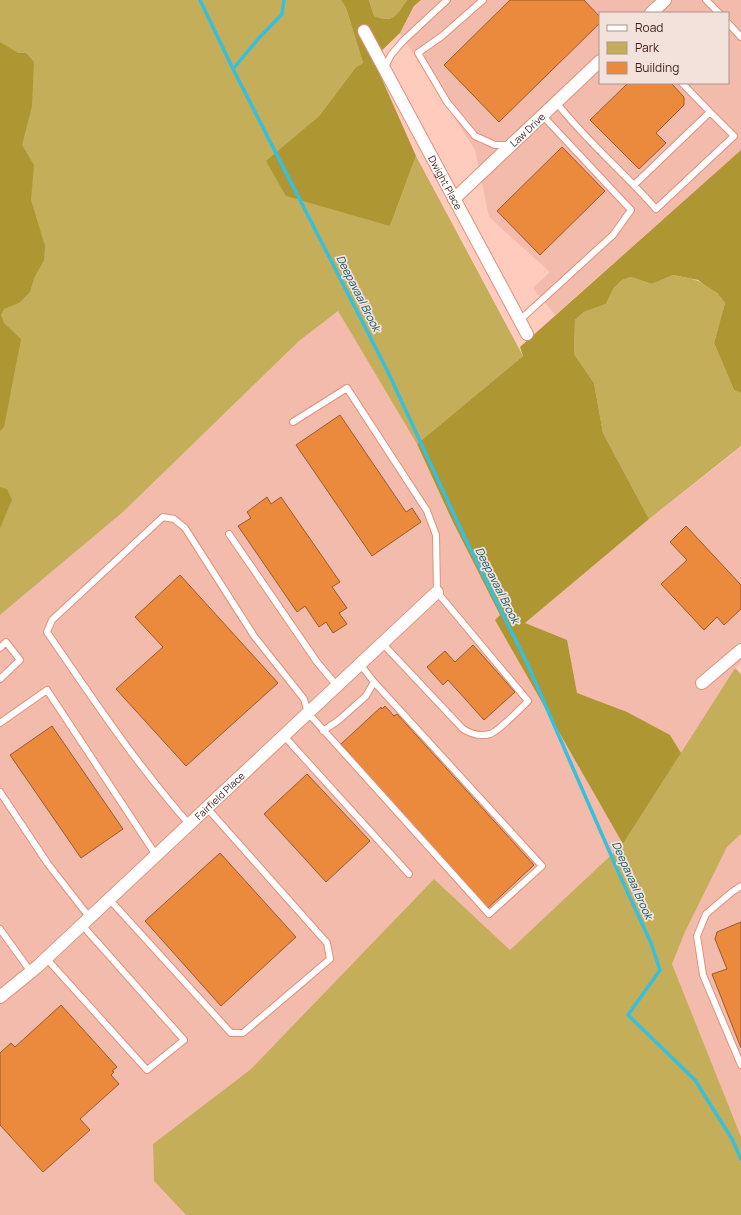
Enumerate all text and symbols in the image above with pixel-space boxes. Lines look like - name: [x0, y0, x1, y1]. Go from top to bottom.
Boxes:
- legend: [599, 12, 729, 84]
- text: Road: [635, 19, 663, 36]
- text: Park: [635, 39, 660, 56]
- text: Building: [635, 59, 679, 76]
- street label: Law Drive: [507, 109, 548, 150]
- street label: Dwight Place: [425, 153, 466, 212]
- water label: Deepavaal Brook: [333, 252, 385, 335]
- water label: Deepavaal Brook: [472, 544, 524, 627]
- street label: Fairfield Place: [192, 769, 248, 823]
- water label: Deepavaal Brook: [609, 839, 658, 923]

